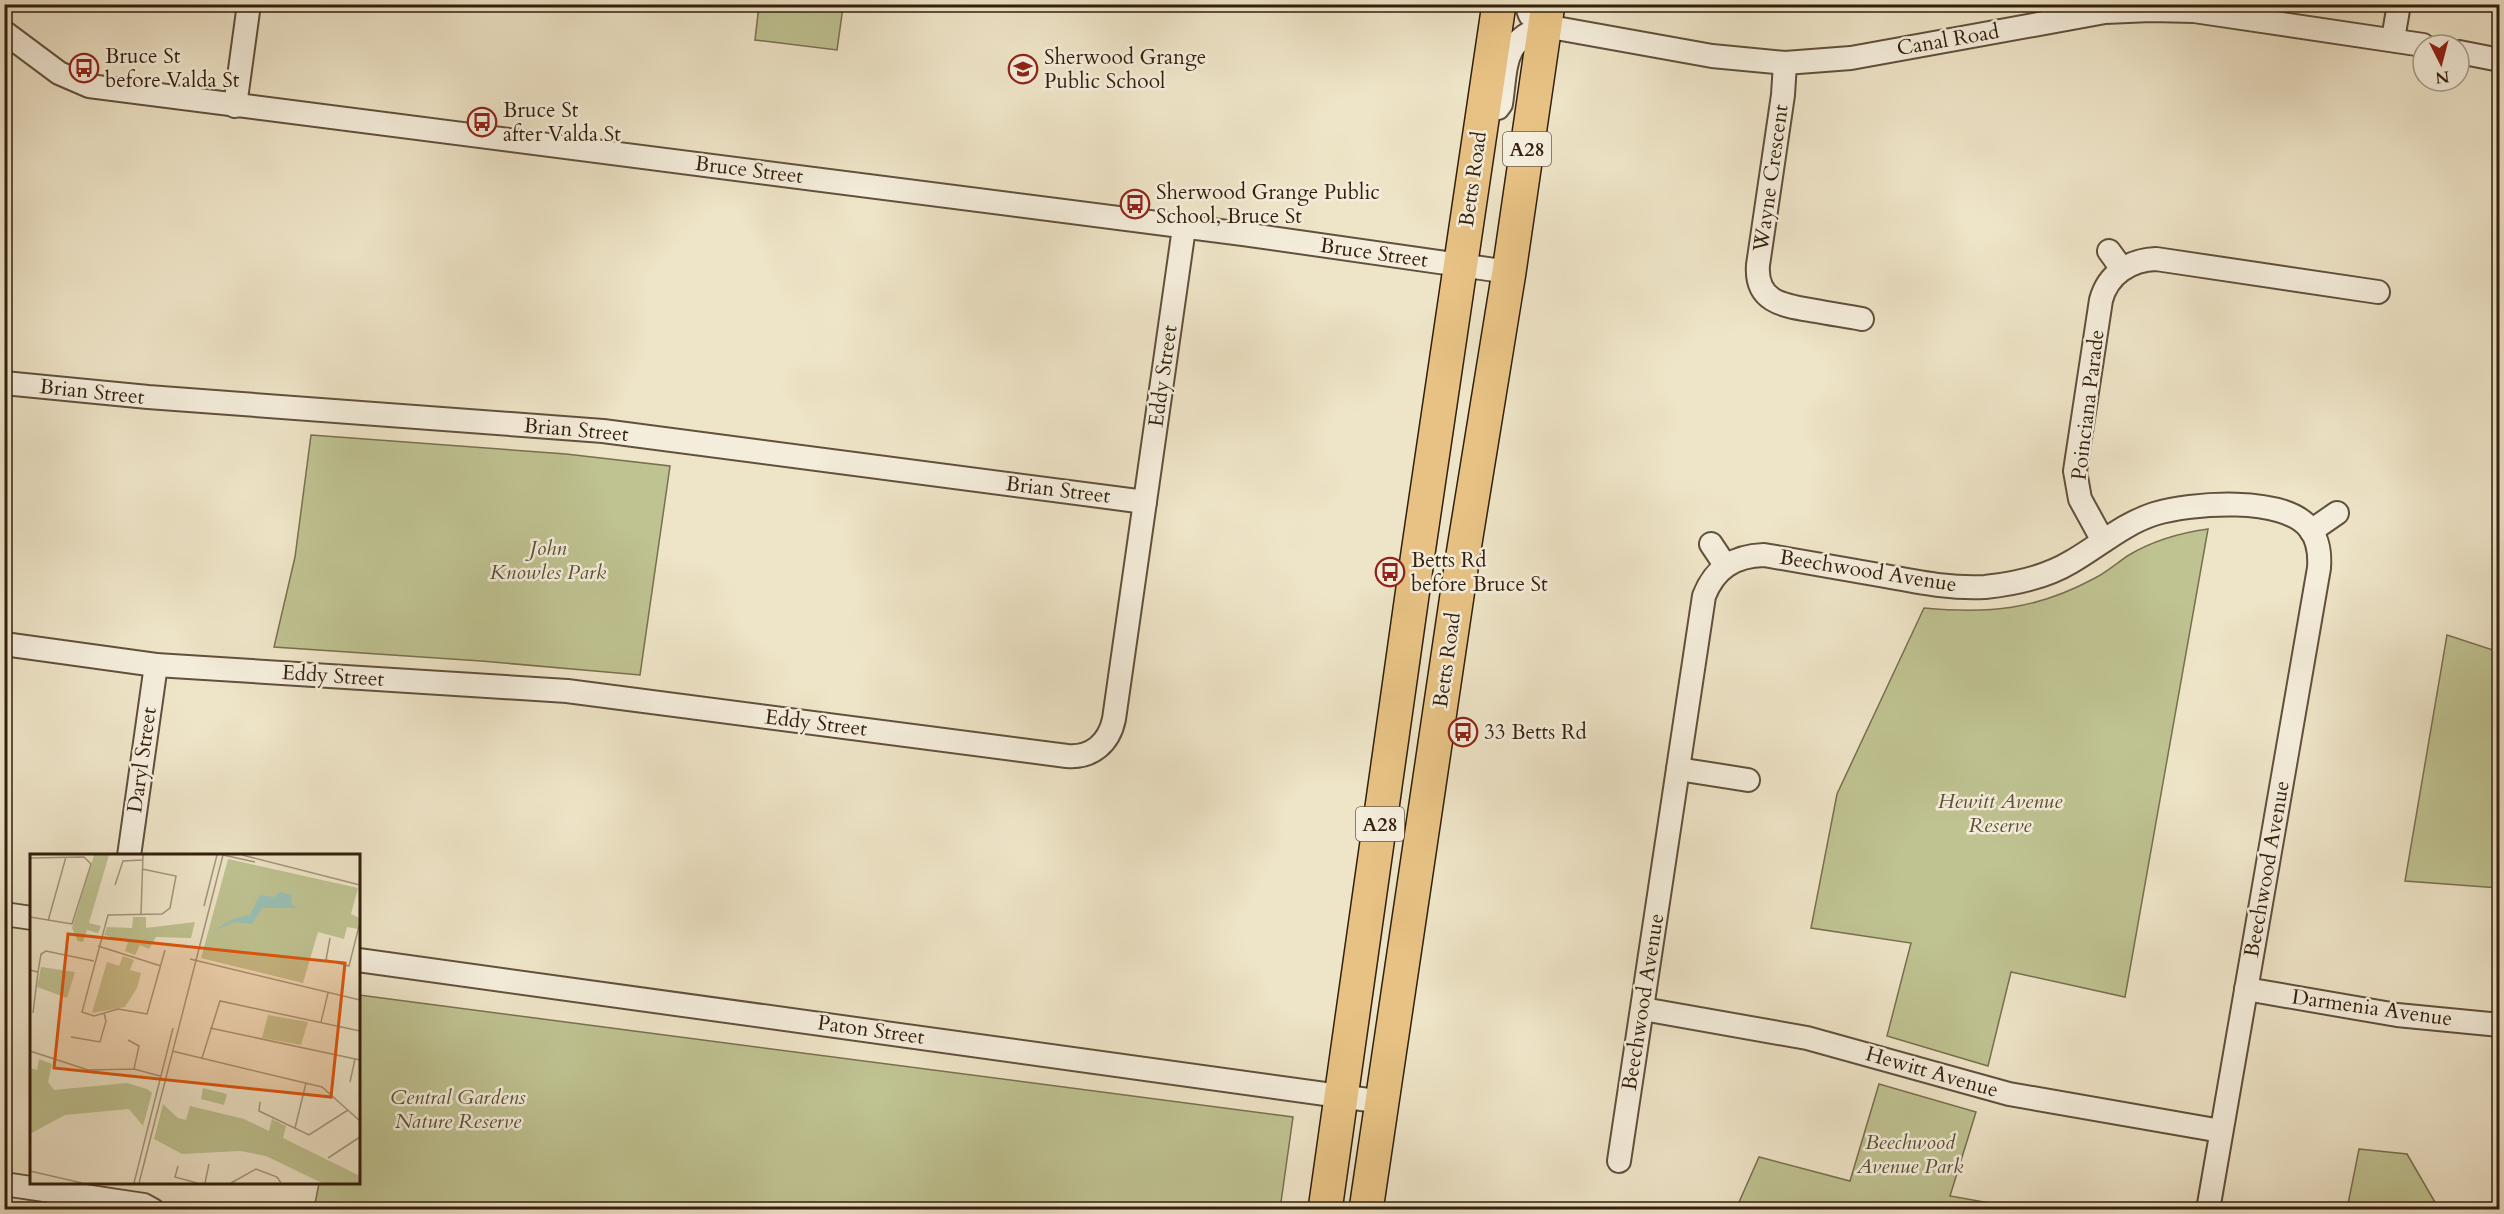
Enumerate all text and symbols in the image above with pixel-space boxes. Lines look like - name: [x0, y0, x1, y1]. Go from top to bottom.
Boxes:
- street label: Canal Road: [1895, 17, 2001, 63]
- north arrow: [2411, 33, 2471, 93]
- place label: Bruce St before Valda St: [105, 42, 240, 95]
- place label: Sherwood Grange Public School: [1044, 43, 1206, 96]
- bus stop icon: Bruce St before Valda St: [68, 52, 100, 84]
- school or university icon: Sherwood Grange Public School: [1007, 53, 1039, 85]
- text: N: [2434, 65, 2451, 89]
- place label: Bruce St after Valda St: [503, 96, 621, 149]
- street label: Wayne Crescent: [1746, 102, 1796, 255]
- bus stop icon: Bruce St after Valda St: [466, 106, 498, 138]
- street label: Betts Road: [1452, 129, 1494, 229]
- road number: A28: [1503, 132, 1551, 166]
- street label: Bruce Street: [693, 149, 805, 191]
- place label: Sherwood Grange Public School, Bruce St: [1156, 178, 1380, 231]
- bus stop icon: Sherwood Grange Public School, Bruce St: [1119, 188, 1151, 220]
- street label: Bruce Street: [1318, 231, 1430, 275]
- street label: Eddy Street: [1142, 323, 1185, 429]
- street label: Poinciana Parade: [2064, 328, 2112, 482]
- street label: Brian Street: [38, 372, 146, 412]
- street label: Brian Street: [522, 411, 630, 449]
- street label: Brian Street: [1004, 469, 1112, 511]
- park label: John Knowles Park: [490, 534, 607, 587]
- street label: Beechwood Avenue: [1777, 543, 1959, 599]
- place label: Betts Rd before Bruce St: [1411, 546, 1548, 599]
- bus stop icon: Betts Rd before Bruce St: [1374, 556, 1406, 588]
- street label: Betts Road: [1426, 610, 1468, 710]
- street label: Eddy Street: [281, 658, 386, 694]
- street label: Eddy Street: [763, 702, 869, 744]
- street label: Daryl Street: [120, 705, 164, 815]
- bus stop icon: 33 Betts Rd: [1447, 716, 1479, 748]
- place label: 33 Betts Rd: [1484, 718, 1587, 747]
- street label: Beechwood Avenue: [2237, 778, 2297, 960]
- park label: Hewitt Avenue Reserve: [1938, 787, 2063, 840]
- road number: A28: [1356, 807, 1404, 841]
- inset map: [30, 854, 360, 1184]
- street label: Beechwood Avenue: [1615, 911, 1671, 1093]
- street label: Darmenia Avenue: [2290, 982, 2454, 1034]
- street label: Paton Street: [816, 1008, 927, 1052]
- street label: Hewitt Avenue: [1862, 1039, 2002, 1105]
- park label: Central Gardens Nature Reserve: [390, 1083, 526, 1136]
- park label: Beechwood Avenue Park: [1856, 1128, 1964, 1181]

